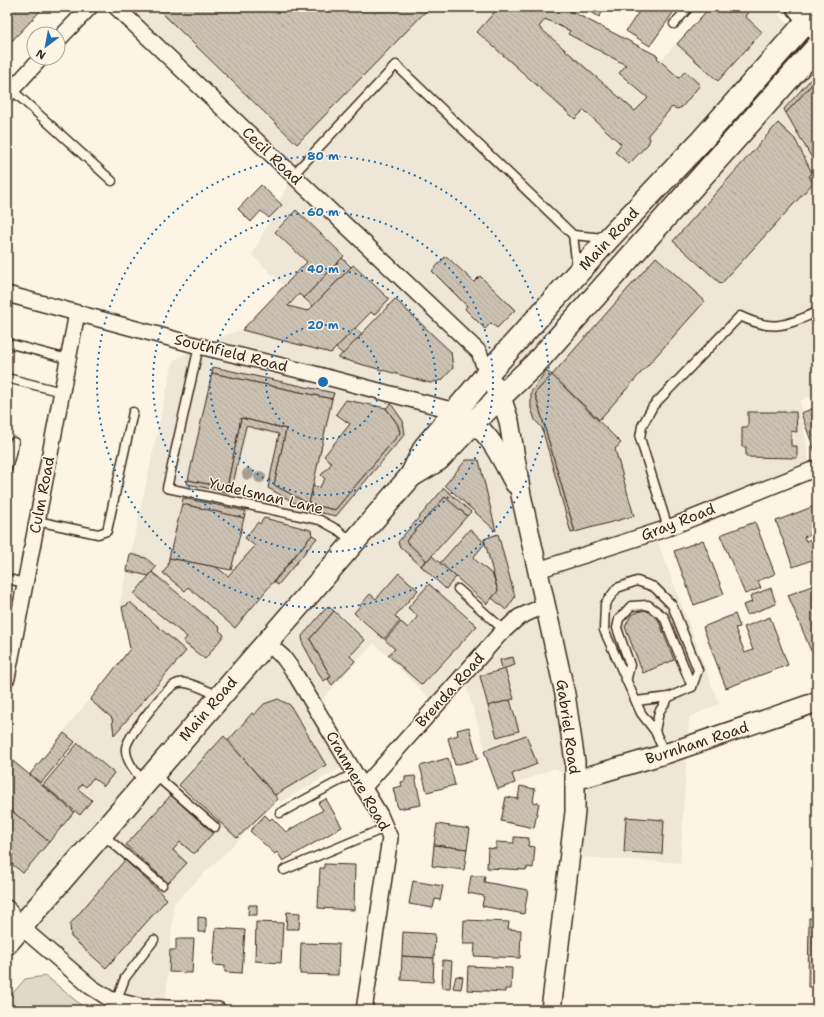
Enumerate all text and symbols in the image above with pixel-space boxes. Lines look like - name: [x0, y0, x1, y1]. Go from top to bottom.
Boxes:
- north arrow: [26, 26, 66, 66]
- text: N: [33, 45, 49, 63]
- street label: Cecil Road: [238, 122, 307, 190]
- text: 80 m: [307, 148, 339, 164]
- street label: Main Road: [575, 203, 644, 275]
- text: 60 m: [307, 204, 339, 220]
- text: 40 m: [307, 261, 339, 277]
- text: 20 m: [307, 317, 339, 333]
- street label: Southfield Road: [172, 329, 290, 377]
- centre of rings: [316, 375, 330, 389]
- street label: Culm Road: [25, 454, 59, 535]
- street label: Yudelsman Lane: [207, 473, 325, 519]
- street label: Gray Road: [638, 499, 718, 545]
- street label: Brenda Road: [411, 648, 489, 732]
- street label: Main Road: [174, 672, 242, 746]
- street label: Gabriel Road: [551, 678, 585, 776]
- street label: Burnham Road: [643, 717, 752, 769]
- street label: Cranmere Road: [321, 728, 395, 835]

